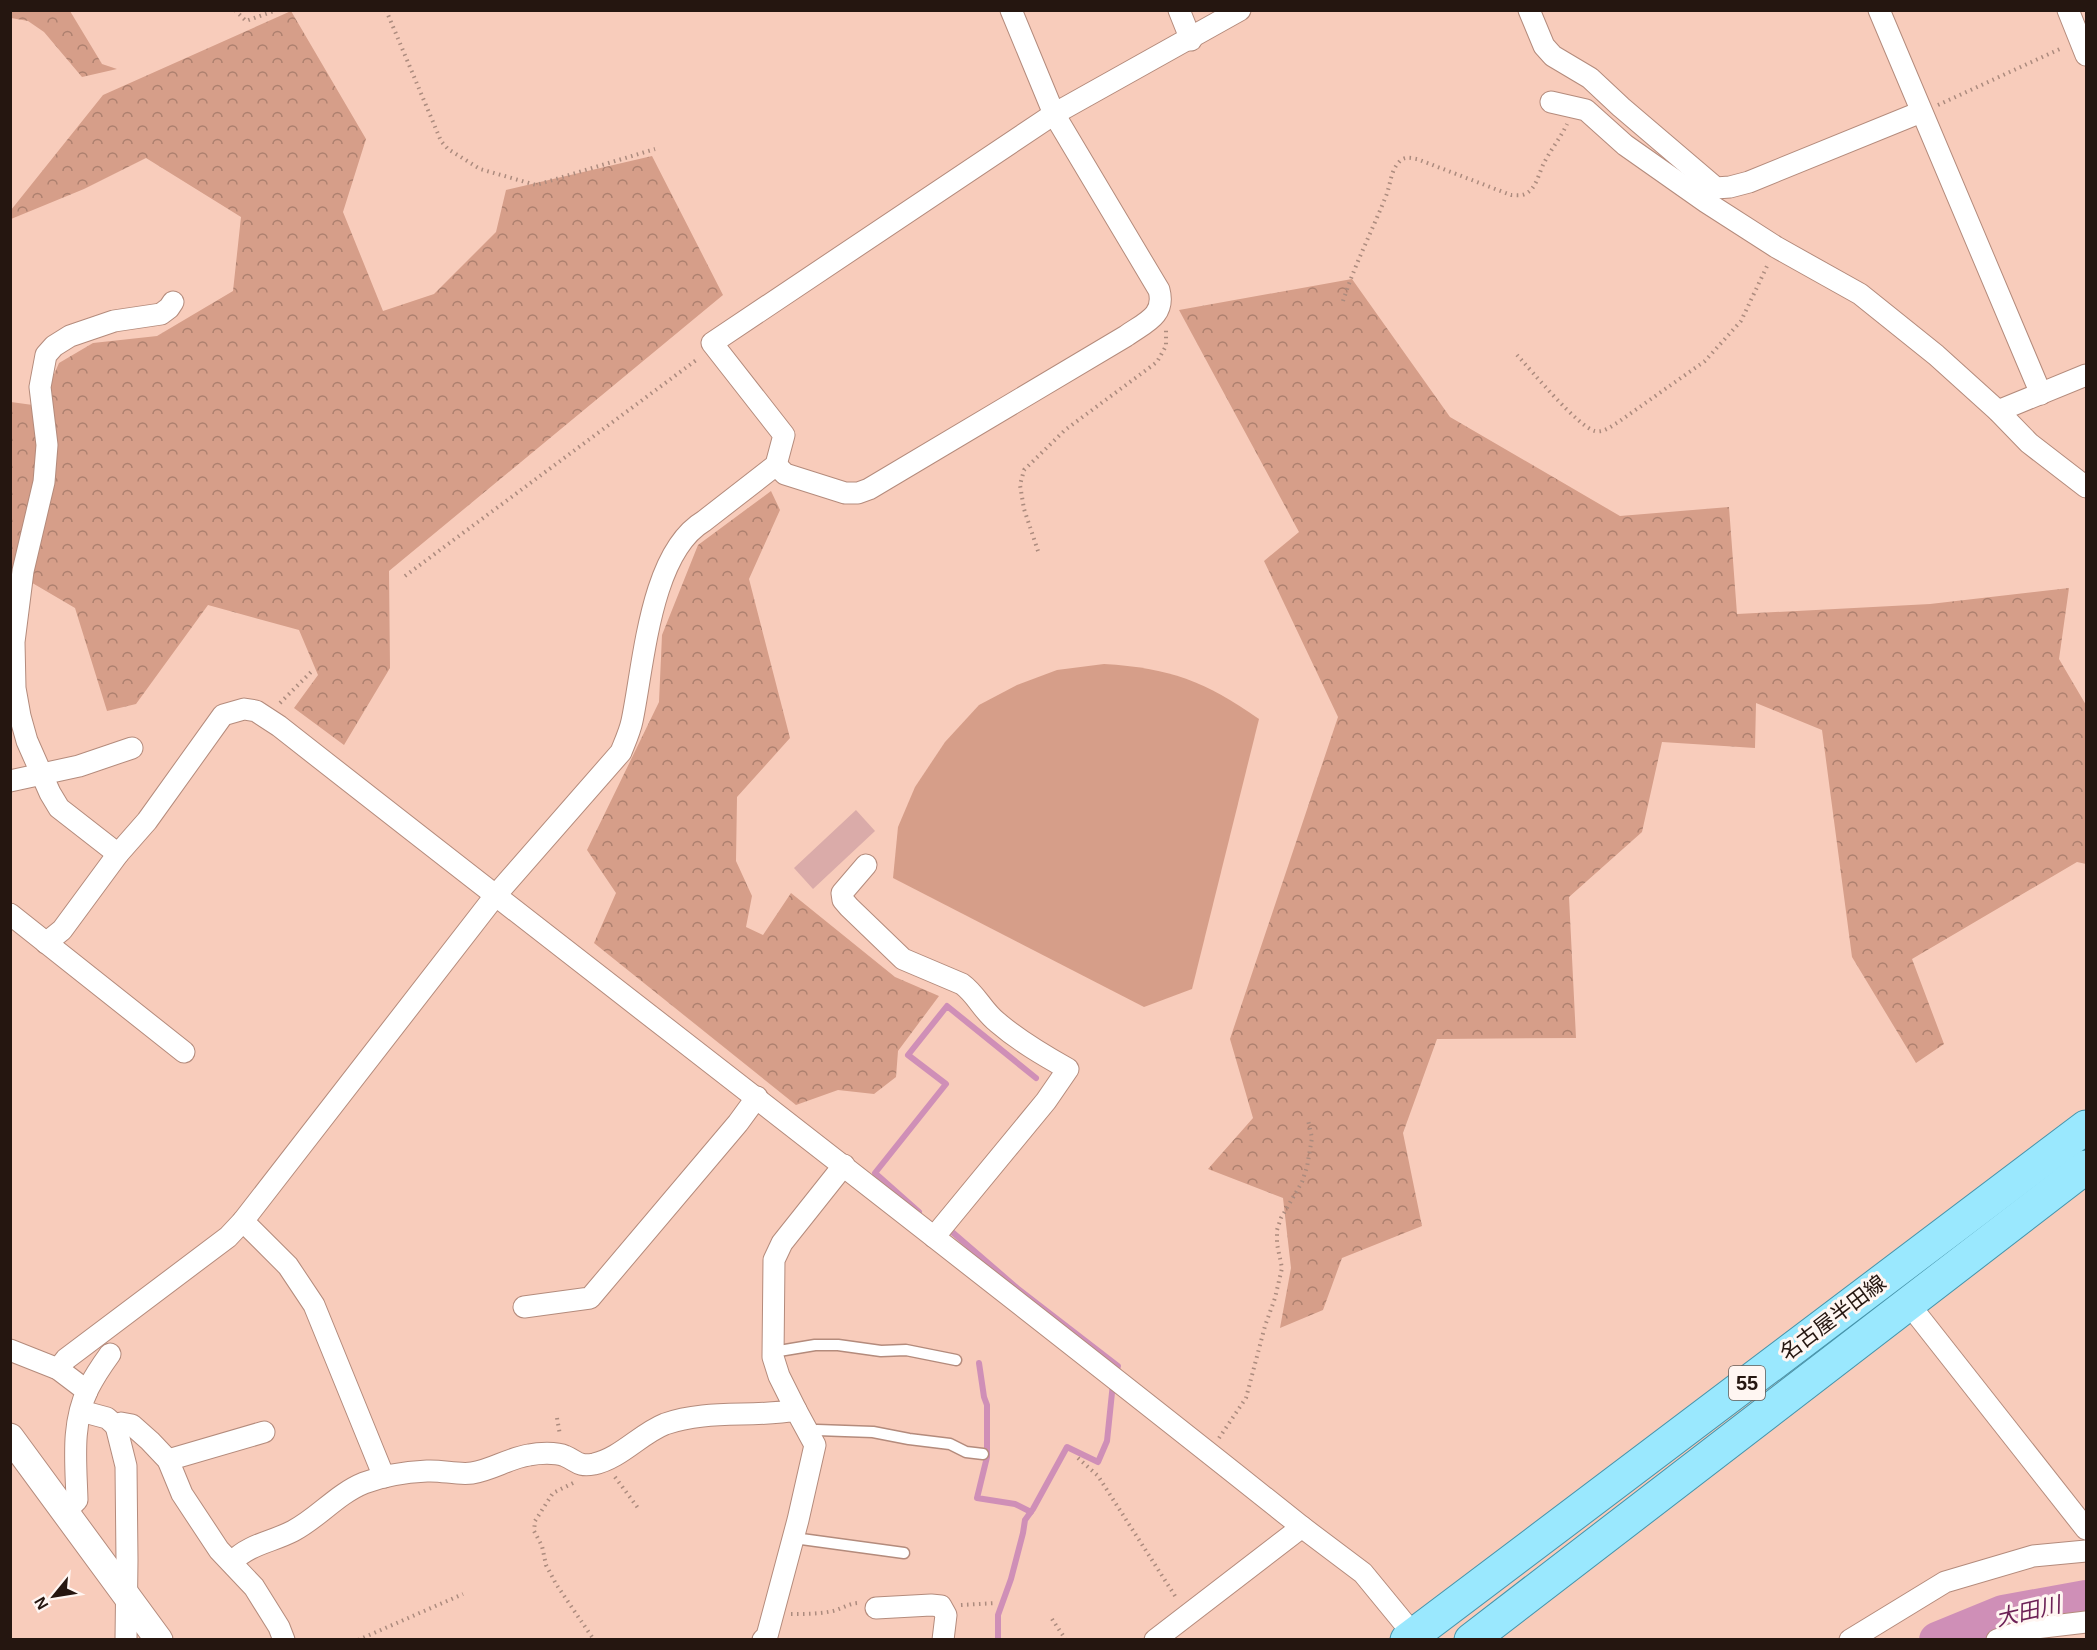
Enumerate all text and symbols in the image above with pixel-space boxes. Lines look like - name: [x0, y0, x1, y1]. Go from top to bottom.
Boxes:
- street label: 名古屋半田線: [1775, 1271, 1890, 1365]
- road number: 55: [1729, 1366, 1765, 1400]
- north arrow: [24, 1566, 84, 1626]
- water label: 大田川: [1993, 1591, 2065, 1631]
- text: N: [31, 1594, 52, 1613]

